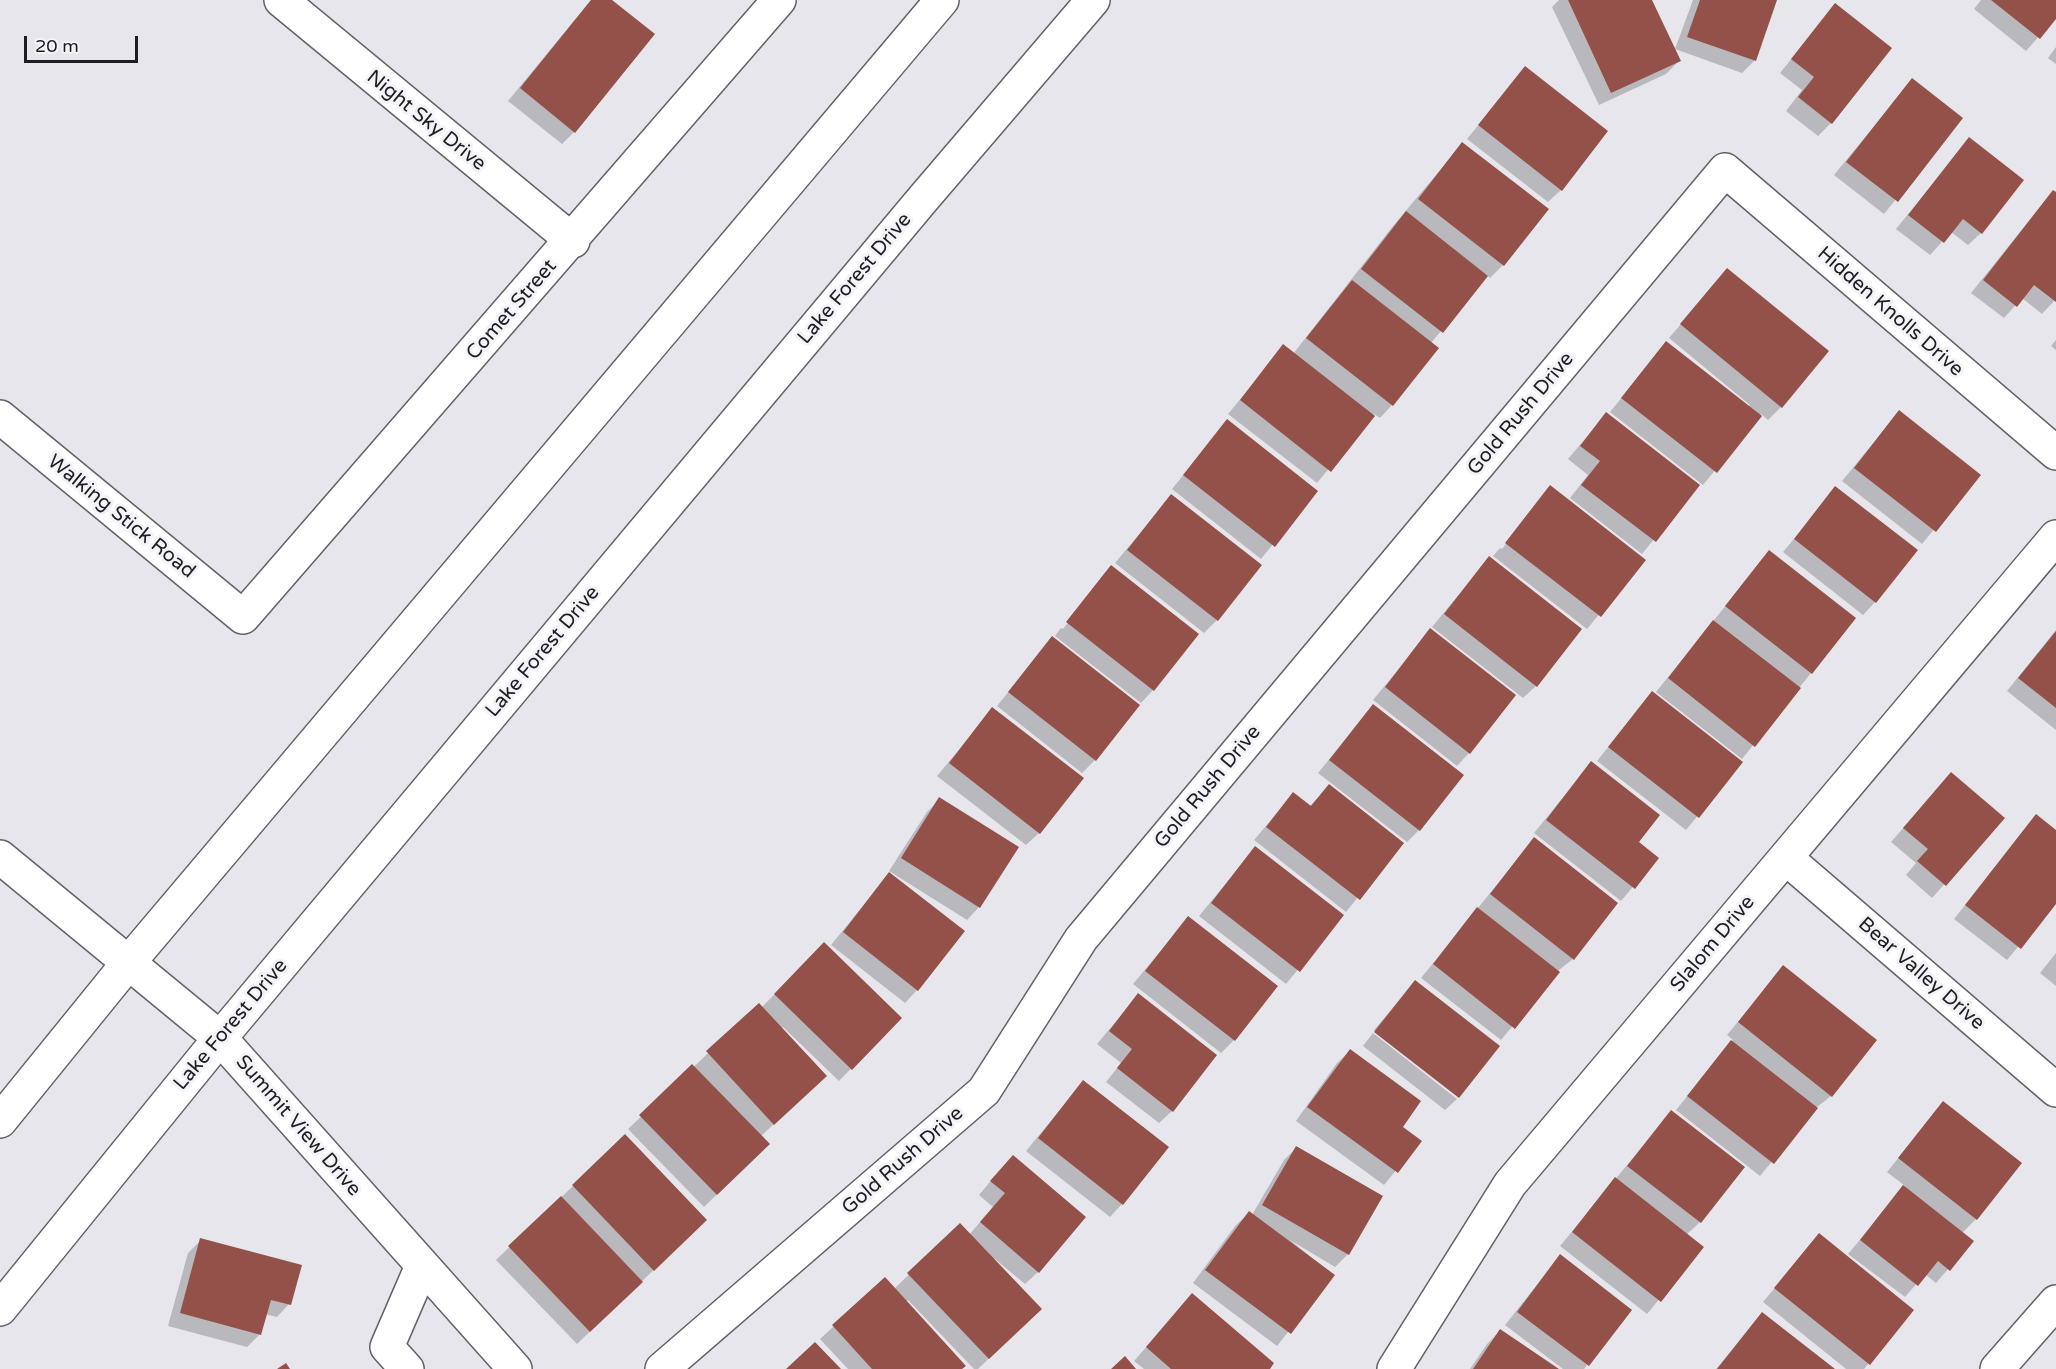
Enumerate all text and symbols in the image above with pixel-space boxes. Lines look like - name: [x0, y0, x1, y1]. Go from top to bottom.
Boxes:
- scale bar: [27, 24, 141, 62]
- text: 20 m: [35, 35, 79, 57]
- street label: Night Sky Drive: [362, 66, 490, 176]
- street label: Lake Forest Drive: [793, 209, 917, 349]
- street label: Hidden Knolls Drive: [1812, 242, 1968, 382]
- street label: Comet Street: [462, 255, 562, 365]
- street label: Gold Rush Drive: [1463, 348, 1579, 480]
- street label: Walking Stick Road: [42, 450, 200, 584]
- street label: Lake Forest Drive: [481, 582, 605, 722]
- street label: Gold Rush Drive: [1150, 721, 1266, 853]
- street label: Slalom Drive: [1666, 891, 1760, 997]
- street label: Bear Valley Drive: [1853, 913, 1989, 1035]
- street label: Lake Forest Drive: [169, 955, 293, 1095]
- street label: Summit View Drive: [230, 1051, 366, 1201]
- street label: Gold Rush Drive: [837, 1102, 969, 1220]

